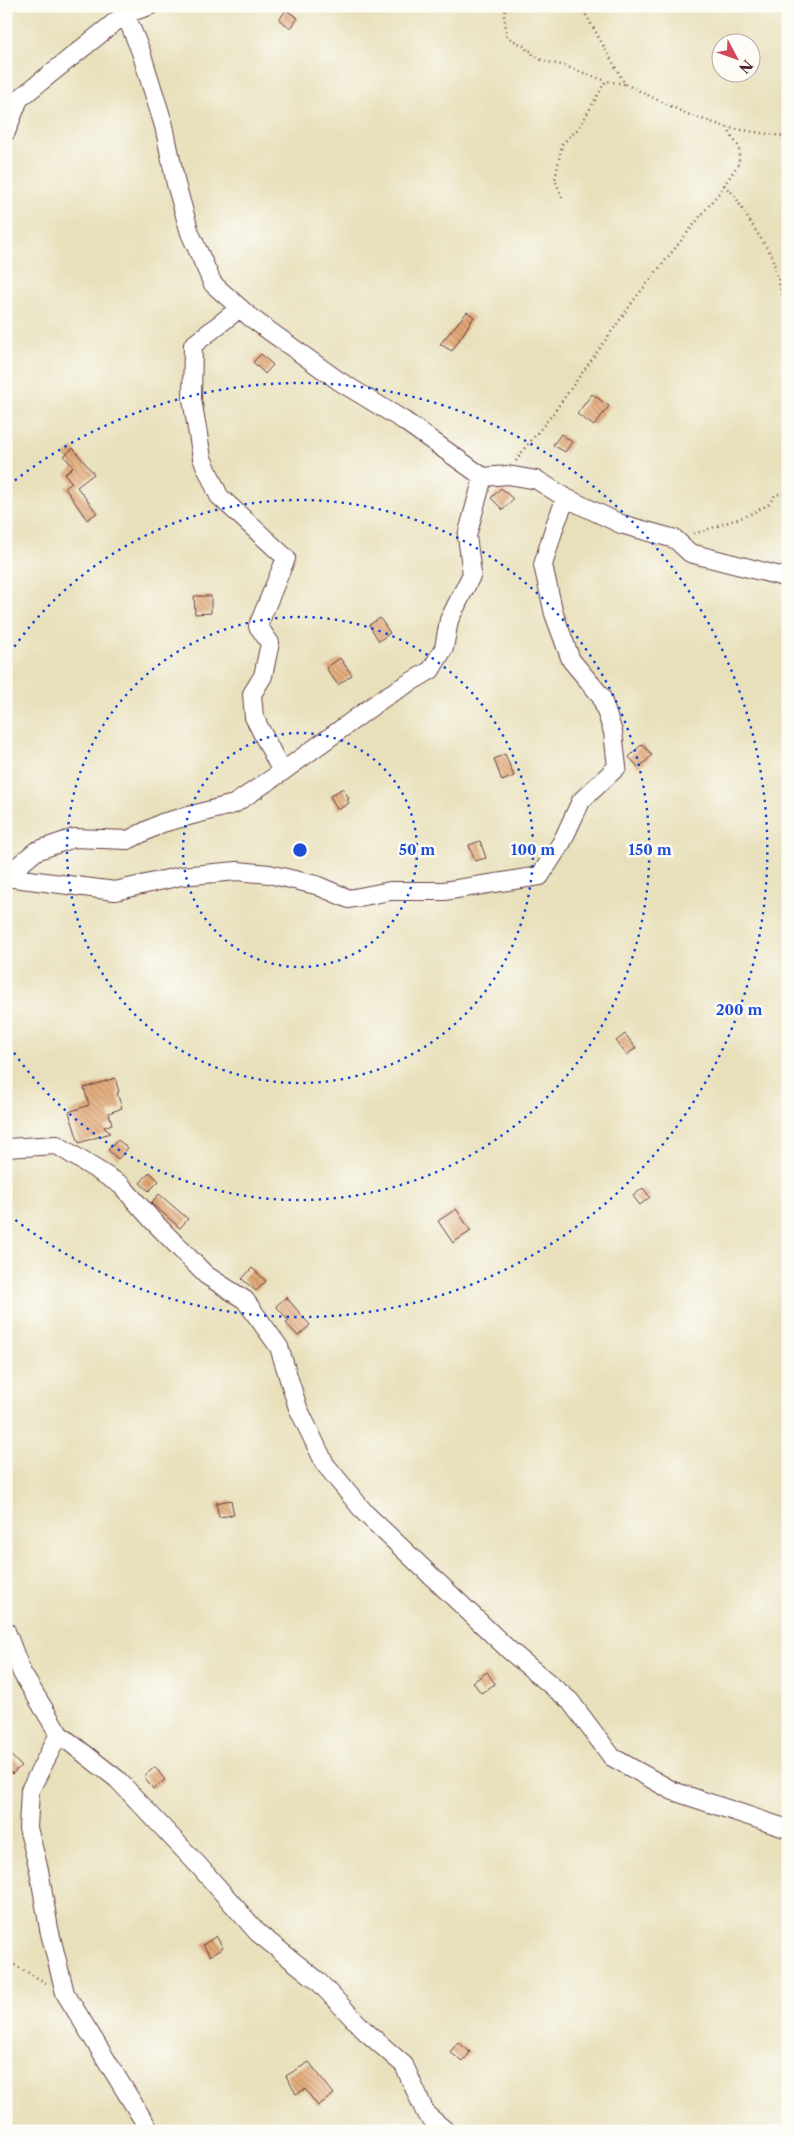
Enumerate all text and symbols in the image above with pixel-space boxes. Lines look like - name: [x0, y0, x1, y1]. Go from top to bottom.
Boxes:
- north arrow: [712, 32, 762, 82]
- text: N: [735, 56, 757, 77]
- text: 50 m: [399, 840, 435, 859]
- text: 100 m: [511, 840, 555, 859]
- text: 150 m: [628, 840, 672, 859]
- centre of rings: [291, 841, 309, 859]
- text: 200 m: [716, 1000, 762, 1019]

